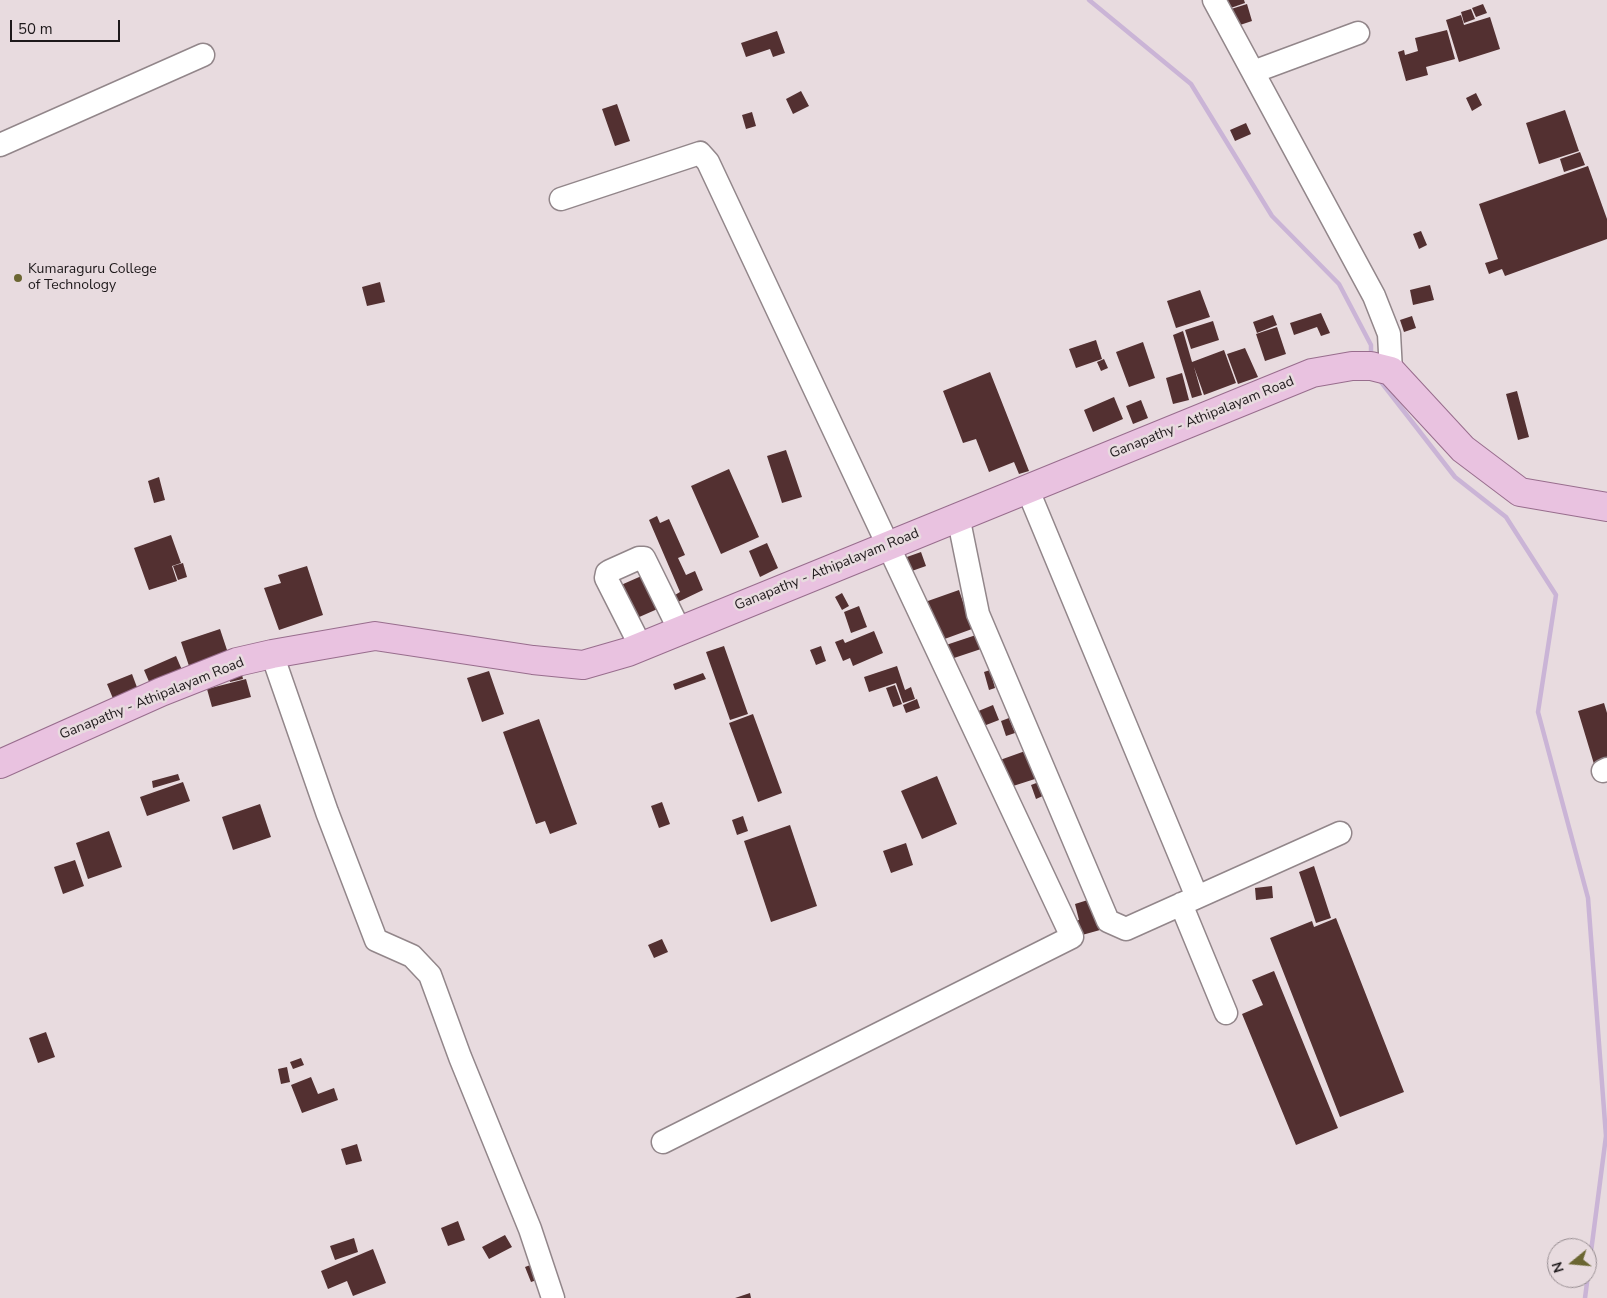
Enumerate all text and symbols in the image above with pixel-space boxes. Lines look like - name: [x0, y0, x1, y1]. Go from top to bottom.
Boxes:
- scale bar: [12, 10, 122, 42]
- text: 50 m: [18, 19, 53, 39]
- place label: Kumaraguru College of Technology: [28, 262, 157, 294]
- marker: Kumaraguru College of Technology: [12, 272, 24, 284]
- street label: Ganapathy - Athipalayam Road: [1107, 373, 1297, 463]
- street label: Ganapathy - Athipalayam Road: [732, 525, 922, 615]
- street label: Ganapathy - Athipalayam Road: [57, 654, 247, 744]
- north arrow: [1547, 1238, 1597, 1288]
- text: N: [1548, 1259, 1569, 1275]

